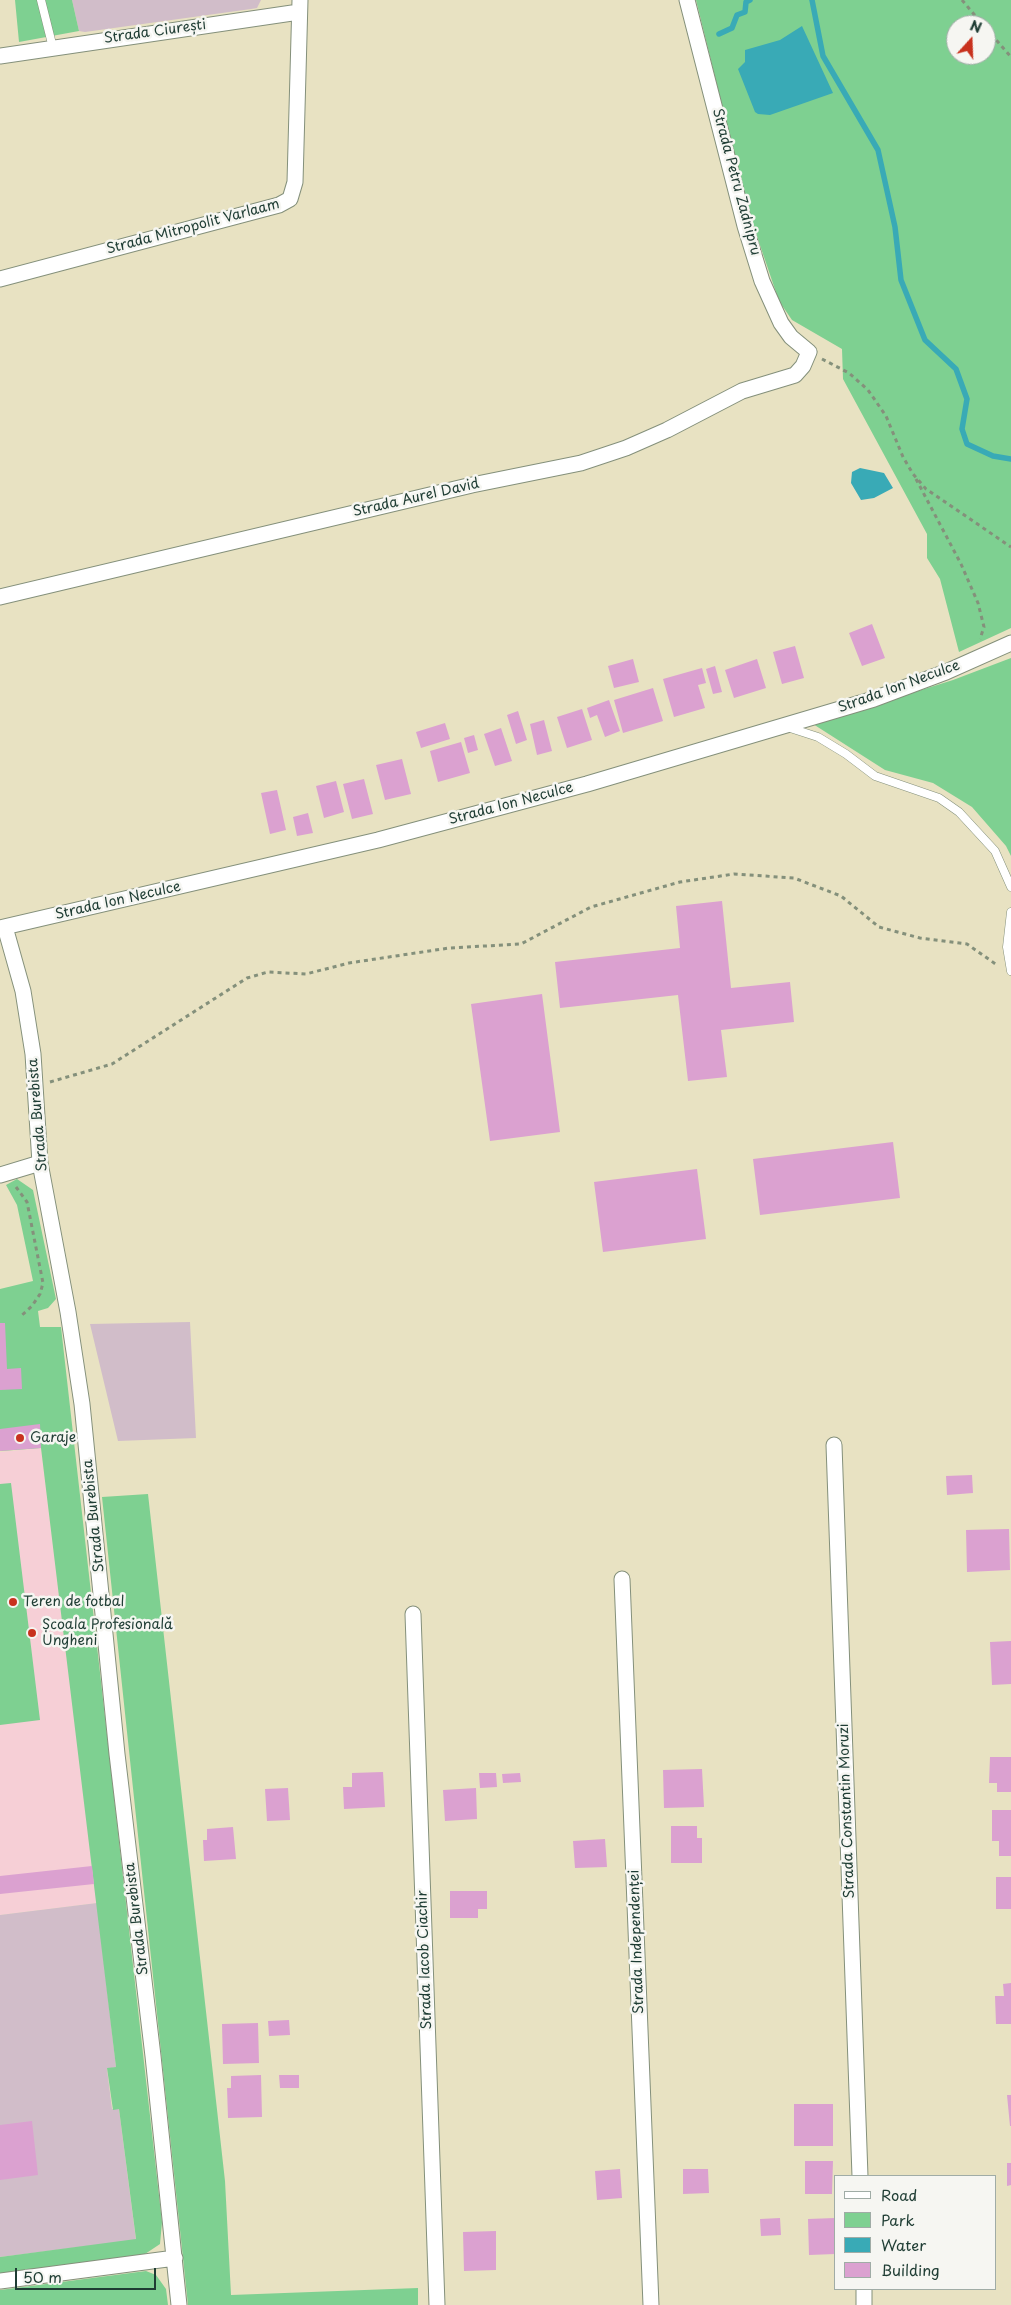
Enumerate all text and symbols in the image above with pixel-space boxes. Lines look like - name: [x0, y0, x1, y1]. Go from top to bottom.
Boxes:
- north arrow: [946, 15, 996, 65]
- text: N: [967, 15, 985, 38]
- street label: Strada Ciurești: [103, 17, 207, 47]
- street label: Strada Petru Zadnipru: [708, 107, 764, 257]
- street label: Strada Mitropolit Varlaam: [105, 196, 281, 258]
- street label: Strada Aurel David: [351, 475, 481, 521]
- street label: Strada Ion Neculce: [836, 657, 962, 717]
- street label: Strada Ion Neculce: [447, 779, 575, 829]
- street label: Strada Ion Neculce: [54, 878, 182, 924]
- street label: Strada Burebista: [25, 1058, 51, 1172]
- place label: Garaje: [30, 1430, 76, 1446]
- marker: Garaje: [14, 1432, 26, 1444]
- street label: Strada Burebista: [80, 1459, 108, 1573]
- place label: Teren de fotbal: [23, 1594, 124, 1610]
- marker: Teren de fotbal: [7, 1596, 19, 1608]
- place label: Școala Profesională Ungheni: [42, 1617, 173, 1650]
- marker: Școala Profesională Ungheni: [26, 1627, 38, 1639]
- street label: Strada Constantin Moruzi: [836, 1723, 858, 1899]
- street label: Strada Burebista: [122, 1862, 152, 1976]
- street label: Strada Independenței: [626, 1870, 648, 2014]
- street label: Strada Iacob Ciachir: [414, 1890, 436, 2030]
- legend: [834, 2175, 996, 2290]
- text: Road: [881, 2183, 917, 2206]
- text: Park: [881, 2208, 915, 2231]
- text: Water: [881, 2233, 926, 2256]
- scale bar: [18, 2258, 159, 2290]
- text: Building: [881, 2258, 940, 2281]
- text: 50 m: [23, 2265, 62, 2288]

